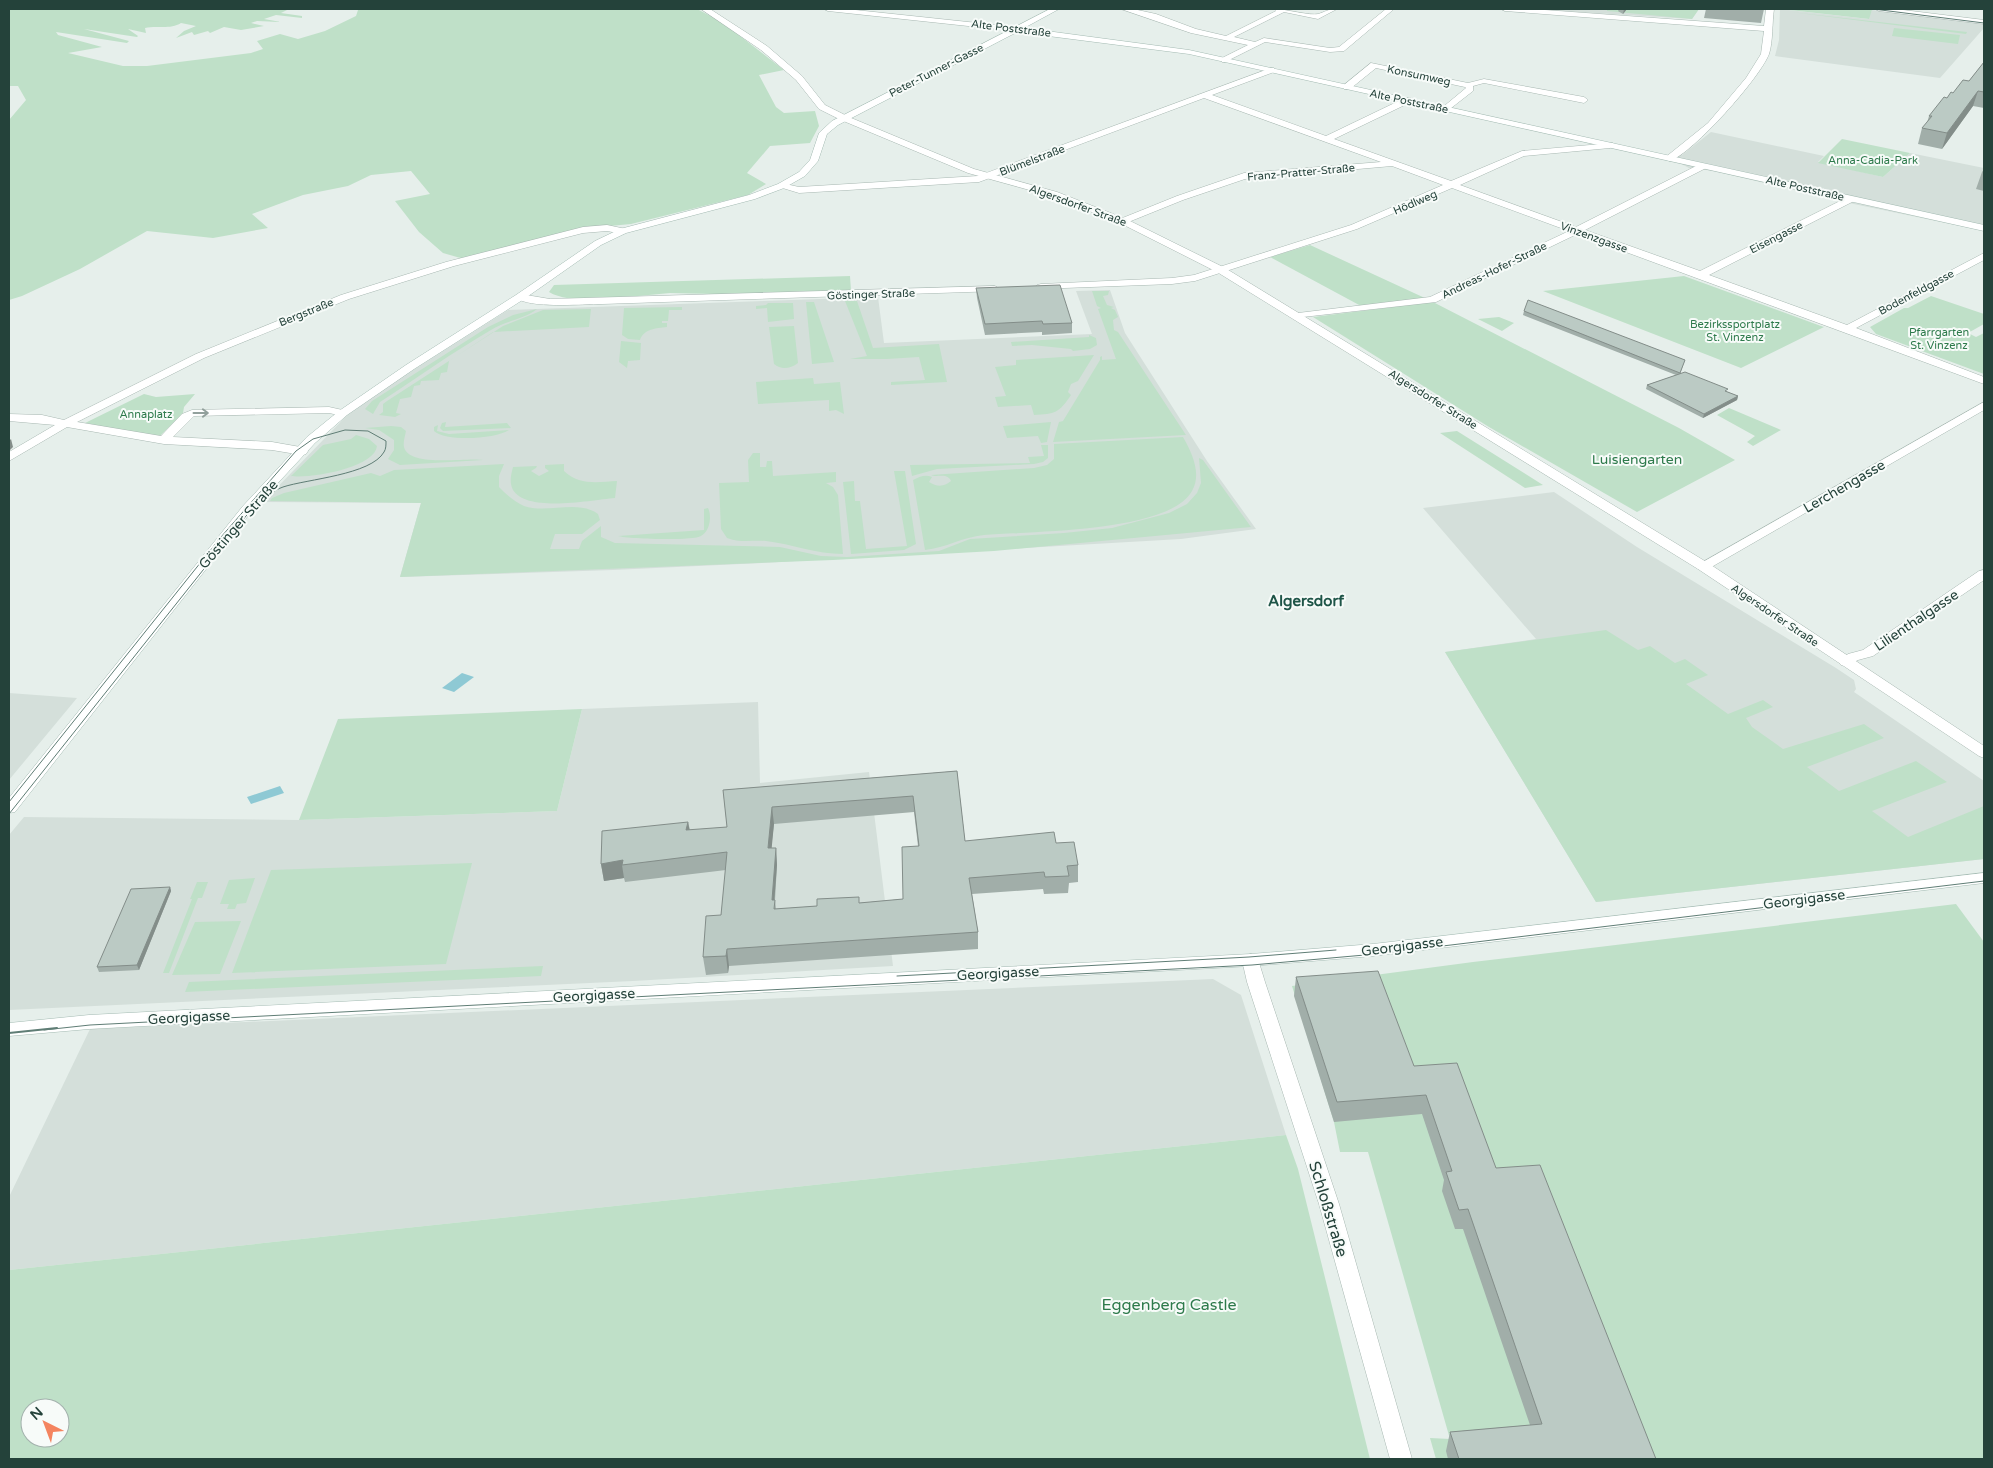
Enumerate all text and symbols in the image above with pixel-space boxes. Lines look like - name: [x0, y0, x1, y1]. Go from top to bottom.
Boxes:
- street label: Alte Poststraße: [970, 17, 1052, 40]
- street label: Peter-Tunner-Gasse: [887, 41, 986, 100]
- street label: Konsumweg: [1386, 62, 1452, 89]
- street label: Alte Poststraße: [1368, 87, 1449, 116]
- street label: Blümelstraße: [998, 142, 1067, 179]
- park label: Anna-Cadia-Park: [1828, 154, 1918, 167]
- street label: Franz-Pratter-Straße: [1247, 161, 1355, 184]
- street label: Alte Poststraße: [1764, 173, 1845, 204]
- street label: Algersdorfer Straße: [1027, 182, 1128, 229]
- street label: Hödlweg: [1391, 187, 1439, 217]
- street label: Vinzenzgasse: [1558, 219, 1629, 256]
- street label: Eisengasse: [1747, 219, 1805, 256]
- street label: Andreas-Hofer-Straße: [1439, 239, 1549, 302]
- street label: Bodenfeldgasse: [1876, 267, 1956, 318]
- street label: Göstinger Straße: [827, 286, 915, 303]
- street label: Bergstraße: [277, 296, 335, 329]
- park label: Bezirkssportplatz St. Vinzenz: [1690, 318, 1781, 344]
- park label: Pfarrgarten St. Vinzenz: [1909, 326, 1969, 352]
- street label: Algersdorfer Straße: [1386, 367, 1480, 432]
- park label: Annaplatz: [119, 408, 173, 421]
- one-way arrow: [193, 408, 209, 418]
- park label: Luisiengarten: [1592, 451, 1682, 468]
- street label: Lerchengasse: [1800, 456, 1888, 517]
- street label: Göstinger Straße: [195, 476, 282, 572]
- street label: Algersdorfer Straße: [1729, 581, 1821, 649]
- street label: Lilienthalgasse: [1871, 586, 1962, 655]
- district label: Algersdorf: [1268, 592, 1344, 611]
- street label: Georgigasse: [1762, 886, 1846, 913]
- street label: Georgigasse: [1360, 933, 1444, 960]
- street label: Georgigasse: [956, 963, 1040, 984]
- street label: Georgigasse: [552, 985, 636, 1006]
- street label: Georgigasse: [147, 1007, 231, 1028]
- street label: Schloßstraße: [1304, 1159, 1352, 1260]
- park label: Eggenberg Castle: [1101, 1295, 1237, 1315]
- north arrow: [20, 1398, 70, 1448]
- text: N: [27, 1404, 47, 1424]

